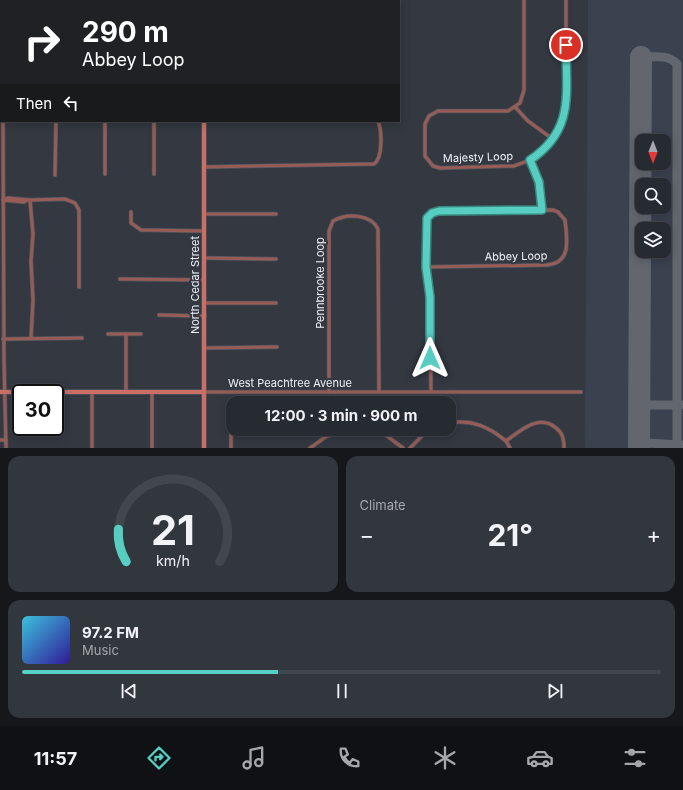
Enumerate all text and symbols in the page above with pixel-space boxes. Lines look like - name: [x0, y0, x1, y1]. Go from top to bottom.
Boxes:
- text: 290 m: [82, 15, 169, 49]
- icon: right: [16, 16, 68, 68]
- pin: [549, 28, 583, 62]
- icon: arrive: [555, 34, 577, 56]
- text: Abbey Loop: [82, 49, 185, 70]
- icon: left: [60, 92, 82, 114]
- text: Then: [16, 94, 52, 113]
- north arrow: [635, 134, 671, 170]
- map controls: [635, 134, 671, 258]
- street label: Majesty Loop: [443, 149, 514, 165]
- button: search: [635, 178, 671, 214]
- button: layers: [635, 222, 671, 258]
- street label: North Cedar Street: [188, 236, 202, 334]
- street label: Pennbrooke Loop: [313, 237, 327, 329]
- street label: Abbey Loop: [485, 248, 548, 264]
- position arrow: [409, 337, 451, 379]
- street label: West Peachtree Avenue: [228, 376, 352, 390]
- speed limit sign: 30: [12, 384, 64, 436]
- text: 12:00 · 3 min · 900 m: [265, 406, 417, 425]
- text: Climate: [360, 497, 406, 513]
- text: 21: [151, 505, 195, 555]
- text: 21°: [487, 517, 533, 553]
- text: −: [360, 522, 374, 548]
- text: +: [646, 522, 661, 548]
- text: km/h: [156, 552, 190, 569]
- text: 97.2 FM: [82, 623, 139, 642]
- text: Music: [82, 642, 119, 658]
- icon: previous: [118, 680, 140, 702]
- icon: pause: [331, 680, 353, 702]
- icon: next: [544, 680, 566, 702]
- icon: directions: [145, 744, 173, 772]
- icon: music: [240, 744, 268, 772]
- icon: phone: [335, 744, 363, 772]
- icon: climate: [431, 744, 459, 772]
- icon: car: [526, 744, 554, 772]
- icon: filters: [621, 744, 649, 772]
- text: 11:57: [34, 748, 77, 769]

